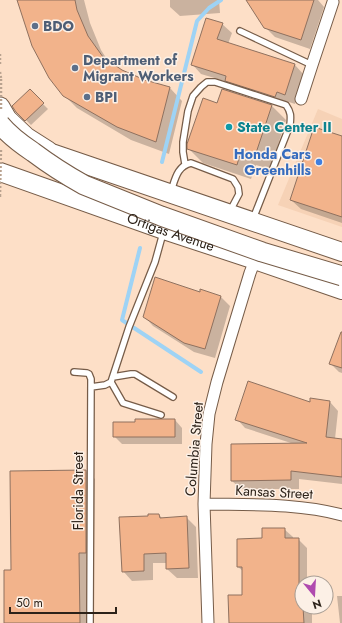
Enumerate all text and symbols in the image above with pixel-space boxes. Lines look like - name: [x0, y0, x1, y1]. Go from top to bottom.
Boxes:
- place label: BDO: [43, 16, 75, 36]
- marker: BDO: [30, 21, 40, 31]
- place label: Department of Migrant Workers: [83, 50, 194, 86]
- marker: Department of Migrant Workers: [70, 63, 80, 73]
- place label: BPI: [95, 87, 118, 107]
- marker: BPI: [82, 92, 92, 102]
- place label: State Center II: [237, 117, 332, 137]
- marker: State Center II: [224, 122, 234, 132]
- place label: Honda Cars Greenhills: [234, 144, 312, 180]
- marker: Honda Cars Greenhills: [314, 157, 324, 167]
- street label: Ortigas Avenue: [124, 208, 217, 256]
- street label: Columbia Street: [180, 400, 208, 497]
- street label: Florida Street: [68, 451, 88, 530]
- street label: Kansas Street: [235, 480, 314, 504]
- north arrow: [294, 575, 334, 615]
- scale bar: [10, 589, 116, 615]
- text: 50 m: [16, 594, 43, 612]
- text: N: [310, 596, 324, 613]

